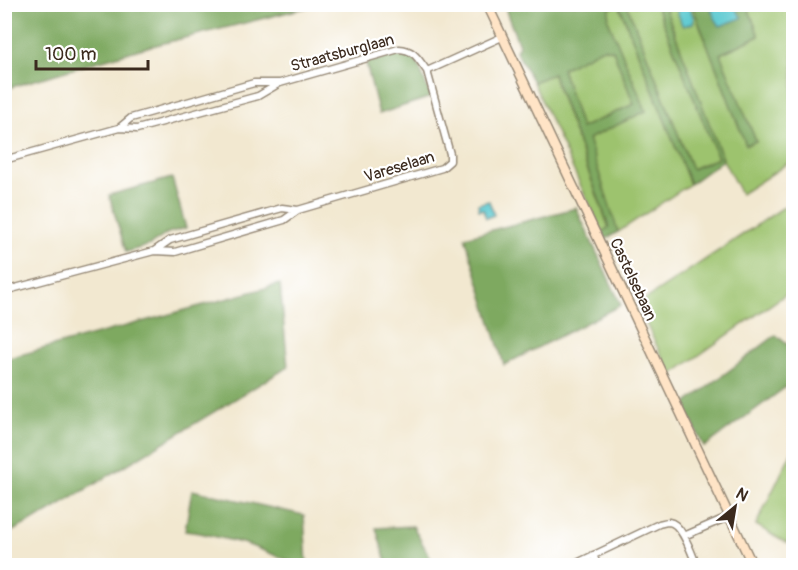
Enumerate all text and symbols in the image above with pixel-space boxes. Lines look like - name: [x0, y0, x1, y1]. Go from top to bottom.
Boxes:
- street label: Straatsburglaan: [288, 30, 396, 76]
- scale bar: [36, 33, 148, 71]
- text: 100 m: [45, 43, 97, 66]
- street label: Vareselaan: [362, 147, 437, 187]
- street label: Castelsebaan: [605, 235, 661, 324]
- north arrow: [705, 477, 765, 537]
- text: N: [732, 484, 752, 506]

